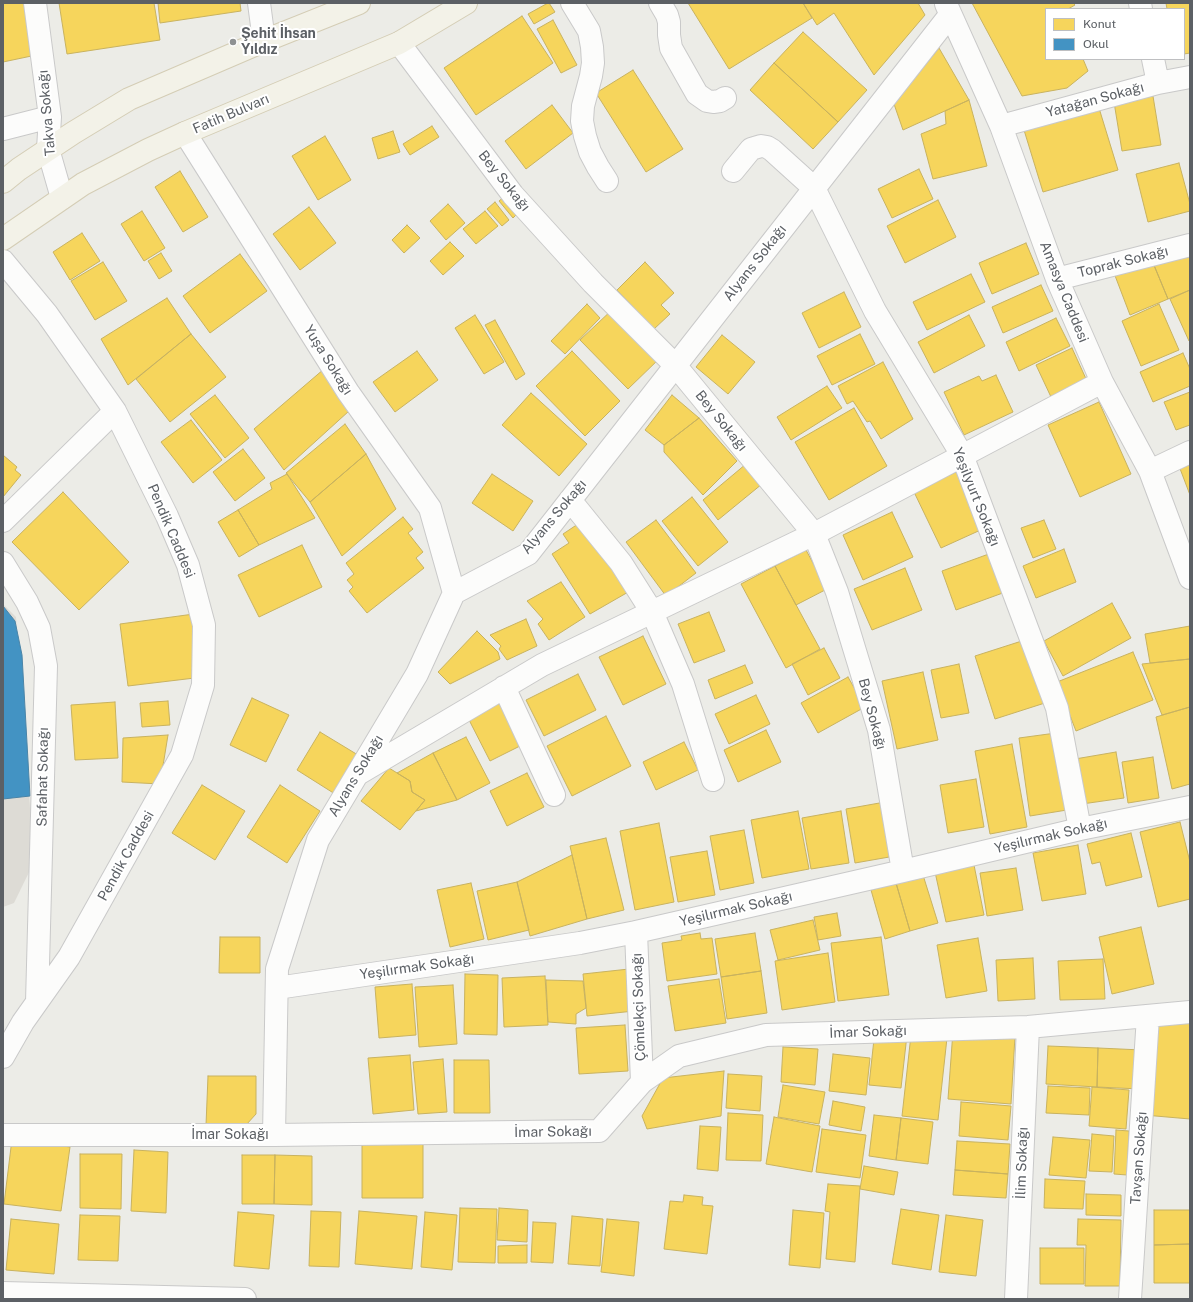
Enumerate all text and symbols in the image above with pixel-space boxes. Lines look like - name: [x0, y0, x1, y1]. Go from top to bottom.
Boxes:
- legend: [1045, 8, 1185, 60]
- text: Konut: [1083, 17, 1116, 31]
- place label: Şehit İhsan Yıldız: [241, 26, 316, 58]
- marker: Şehit İhsan Yıldız: [228, 37, 238, 47]
- text: Okul: [1083, 37, 1109, 51]
- street label: Takva Sokağı: [35, 69, 59, 157]
- street label: Yatağan Sokağı: [1044, 79, 1146, 121]
- street label: Fatih Bulvarı: [190, 90, 272, 138]
- street label: Bey Sokağı: [475, 147, 533, 215]
- street label: Alyans Sokağı: [720, 221, 790, 305]
- street label: Amasya Caddesi: [1036, 239, 1092, 345]
- street label: Toprak Sokağı: [1076, 243, 1170, 281]
- street label: Yuşa Sokağı: [300, 322, 356, 398]
- street label: Bey Sokağı: [692, 387, 750, 455]
- street label: Yeşilyurt Sokağı: [949, 445, 1003, 549]
- street label: Alyans Sokağı: [518, 476, 590, 558]
- street label: Pendik Caddesi: [144, 481, 198, 581]
- street label: Bey Sokağı: [854, 677, 890, 751]
- street label: Safahat Sokağı: [34, 727, 52, 827]
- street label: Alyans Sokağı: [325, 732, 387, 820]
- street label: Pendik Caddesi: [94, 808, 158, 904]
- street label: Yeşilırmak Sokağı: [993, 815, 1109, 857]
- street label: Yeşilırmak Sokağı: [678, 888, 794, 930]
- street label: Yeşilırmak Sokağı: [359, 951, 475, 983]
- street label: Çömlekçi Sokağı: [629, 953, 649, 1061]
- street label: İmar Sokağı: [829, 1022, 907, 1042]
- street label: Tavşan Sokağı: [1127, 1111, 1151, 1205]
- street label: İmar Sokağı: [514, 1123, 592, 1141]
- street label: İmar Sokağı: [191, 1127, 269, 1143]
- street label: İlim Sokağı: [1012, 1127, 1032, 1199]

